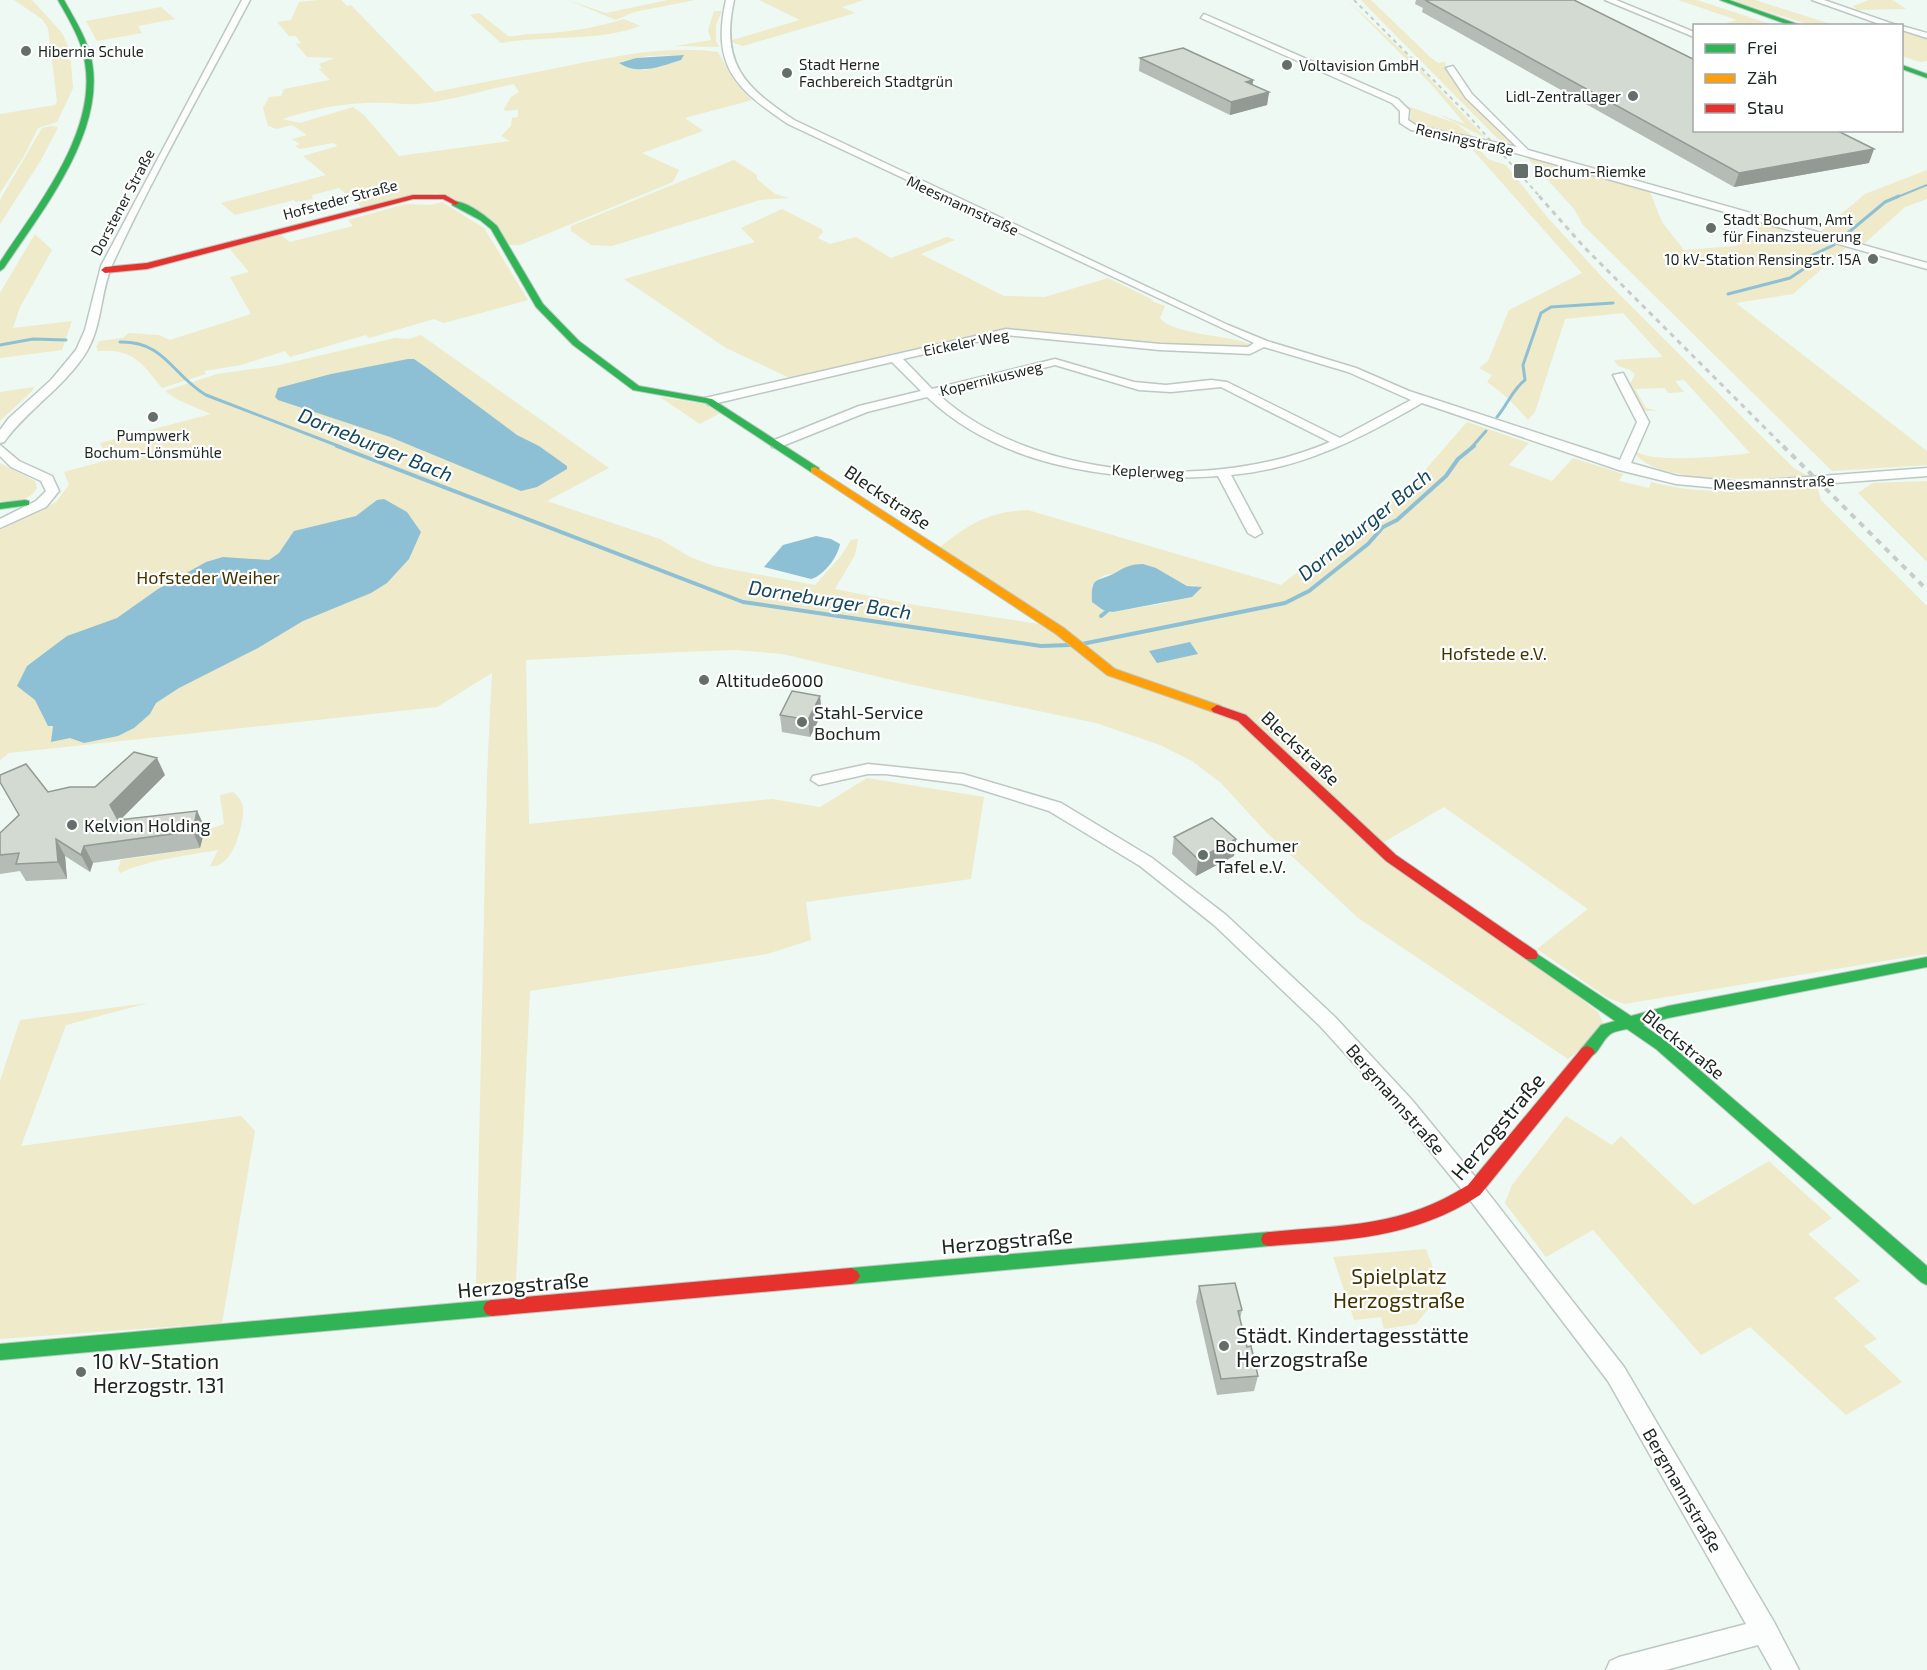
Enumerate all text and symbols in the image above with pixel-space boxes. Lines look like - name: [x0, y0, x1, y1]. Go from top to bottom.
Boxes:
- legend: [1693, 24, 1903, 132]
- text: Frei: [1747, 36, 1778, 58]
- place label: Hibernia Schule: [38, 42, 144, 60]
- marker: Hibernia Schule: [19, 44, 33, 58]
- place label: Stadt Herne Fachbereich Stadtgrün: [799, 55, 953, 90]
- place label: Voltavision GmbH: [1299, 56, 1419, 74]
- marker: Voltavision GmbH: [1280, 58, 1294, 72]
- marker: Stadt Herne Fachbereich Stadtgrün: [780, 66, 794, 80]
- text: Zäh: [1747, 66, 1778, 88]
- place label: Lidl-Zentrallager: [1505, 87, 1621, 105]
- marker: Lidl-Zentrallager: [1626, 89, 1640, 103]
- text: Stau: [1747, 96, 1784, 118]
- street label: Rensingstraße: [1414, 119, 1516, 159]
- street label: Dorstener Straße: [86, 146, 158, 258]
- marker: Bochum-Riemke: [1512, 162, 1530, 180]
- place label: Bochum-Riemke: [1534, 162, 1646, 180]
- street label: Meesmannstraße: [904, 171, 1022, 239]
- street label: Hofsteder Straße: [281, 175, 399, 223]
- place label: Stadt Bochum, Amt für Finanzsteuerung: [1723, 210, 1862, 245]
- marker: Stadt Bochum, Amt für Finanzsteuerung: [1704, 221, 1718, 235]
- place label: 10 kV-Station Rensingstr. 15A: [1664, 250, 1862, 268]
- marker: 10 kV-Station Rensingstr. 15A: [1866, 252, 1880, 266]
- street label: Eickeler Weg: [922, 325, 1011, 359]
- street label: Kopernikusweg: [938, 356, 1045, 399]
- water label: Dorneburger Bach: [295, 402, 457, 486]
- marker: Pumpwerk Bochum-Lönsmühle: [146, 410, 160, 424]
- place label: Pumpwerk Bochum-Lönsmühle: [84, 426, 222, 461]
- street label: Bleckstraße: [841, 460, 935, 534]
- street label: Keplerweg: [1111, 460, 1185, 482]
- water label: Dorneburger Bach: [1292, 463, 1436, 585]
- street label: Meesmannstraße: [1713, 471, 1835, 493]
- park label: Hofsteder Weiher: [136, 566, 280, 588]
- water label: Dorneburger Bach: [747, 574, 913, 624]
- park label: Hofstede e.V.: [1441, 642, 1547, 664]
- place label: Altitude6000: [716, 669, 824, 691]
- marker: Altitude6000: [697, 673, 711, 687]
- place label: Stahl-Service Bochum: [814, 701, 923, 744]
- street label: Bleckstraße: [1257, 706, 1345, 790]
- marker: Stahl-Service Bochum: [795, 715, 809, 729]
- place label: Kelvion Holding: [84, 814, 211, 836]
- marker: Kelvion Holding: [65, 818, 79, 832]
- place label: Bochumer Tafel e.V.: [1215, 834, 1299, 877]
- marker: Bochumer Tafel e.V.: [1196, 848, 1210, 862]
- street label: Bleckstraße: [1639, 1004, 1729, 1084]
- street label: Bergmannstraße: [1342, 1039, 1450, 1159]
- street label: Herzogstraße: [1445, 1067, 1549, 1185]
- street label: Herzogstraße: [940, 1222, 1074, 1258]
- park label: Spielplatz Herzogstraße: [1333, 1263, 1465, 1312]
- street label: Herzogstraße: [456, 1266, 590, 1302]
- place label: Städt. Kindertagesstätte Herzogstraße: [1236, 1322, 1469, 1371]
- marker: Städt. Kindertagesstätte Herzogstraße: [1217, 1339, 1231, 1353]
- place label: 10 kV-Station Herzogstr. 131: [93, 1348, 225, 1397]
- marker: 10 kV-Station Herzogstr. 131: [74, 1365, 88, 1379]
- street label: Bergmannstraße: [1639, 1424, 1727, 1556]

